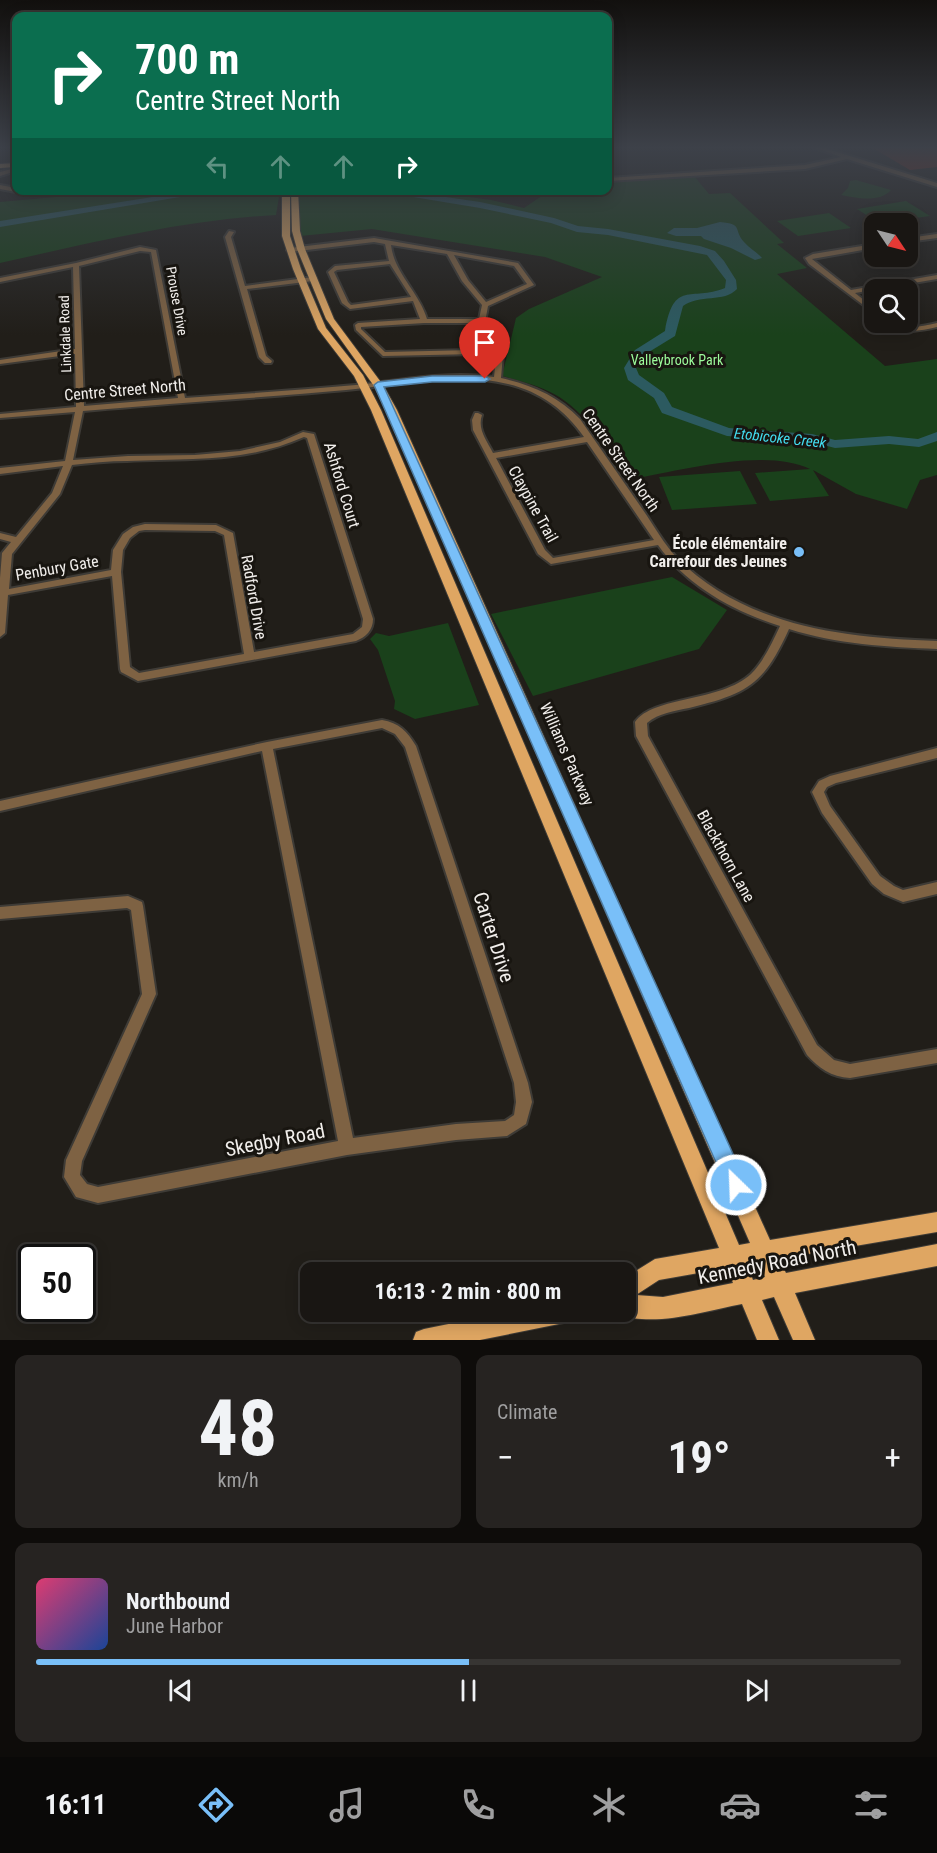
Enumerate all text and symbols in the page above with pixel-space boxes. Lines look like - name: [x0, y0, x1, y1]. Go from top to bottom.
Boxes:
- text: 700 m: [135, 35, 240, 84]
- icon: right: [36, 36, 114, 114]
- text: Centre Street North: [135, 85, 341, 117]
- icon: left: [201, 150, 234, 183]
- icon: ahead: [264, 150, 297, 183]
- icon: ahead: [327, 150, 360, 183]
- icon: right: [390, 150, 423, 183]
- north arrow: [864, 213, 918, 267]
- map controls: [864, 213, 918, 333]
- street label: Prouse Drive: [163, 265, 191, 337]
- button: search: [864, 279, 918, 333]
- street label: Linkdale Road: [56, 295, 74, 373]
- pin: [459, 317, 510, 379]
- icon: arrive: [468, 326, 501, 359]
- park label: Valleybrook Park: [631, 352, 724, 368]
- street label: Centre Street North: [64, 375, 186, 405]
- street label: Centre Street North: [578, 405, 664, 515]
- water label: Etobicoke Creek: [733, 424, 827, 452]
- street label: Ashford Court: [320, 440, 364, 530]
- street label: Claypine Trail: [504, 462, 562, 546]
- place label: École élémentaire Carrefour des Jeunes: [649, 534, 787, 571]
- marker: École élémentaire Carrefour des Jeunes: [792, 545, 806, 559]
- street label: Penbury Gate: [14, 551, 100, 585]
- street label: Radford Drive: [237, 553, 271, 641]
- street label: Williams Parkway: [536, 700, 598, 809]
- street label: Blackthorn Lane: [693, 807, 759, 905]
- street label: Carter Drive: [468, 889, 520, 985]
- street label: Skegby Road: [223, 1119, 327, 1161]
- position arrow: [704, 1153, 768, 1217]
- street label: Kennedy Road North: [696, 1235, 858, 1289]
- speed limit sign: 50: [18, 1244, 96, 1322]
- text: 16:13 · 2 min · 800 m: [375, 1279, 561, 1304]
- text: 48: [199, 1383, 277, 1474]
- text: Climate: [497, 1400, 557, 1424]
- text: 19°: [668, 1431, 731, 1484]
- text: −: [497, 1438, 514, 1477]
- text: +: [885, 1438, 901, 1477]
- text: km/h: [217, 1468, 259, 1492]
- text: Northbound: [126, 1589, 230, 1614]
- text: June Harbor: [126, 1614, 223, 1638]
- icon: previous: [164, 1674, 197, 1707]
- icon: pause: [452, 1674, 485, 1707]
- icon: next: [740, 1674, 773, 1707]
- icon: directions: [195, 1784, 237, 1826]
- icon: music: [326, 1784, 368, 1826]
- icon: phone: [457, 1784, 499, 1826]
- icon: climate: [588, 1784, 630, 1826]
- icon: car: [719, 1784, 761, 1826]
- icon: filters: [850, 1784, 892, 1826]
- text: 16:11: [45, 1789, 106, 1821]

